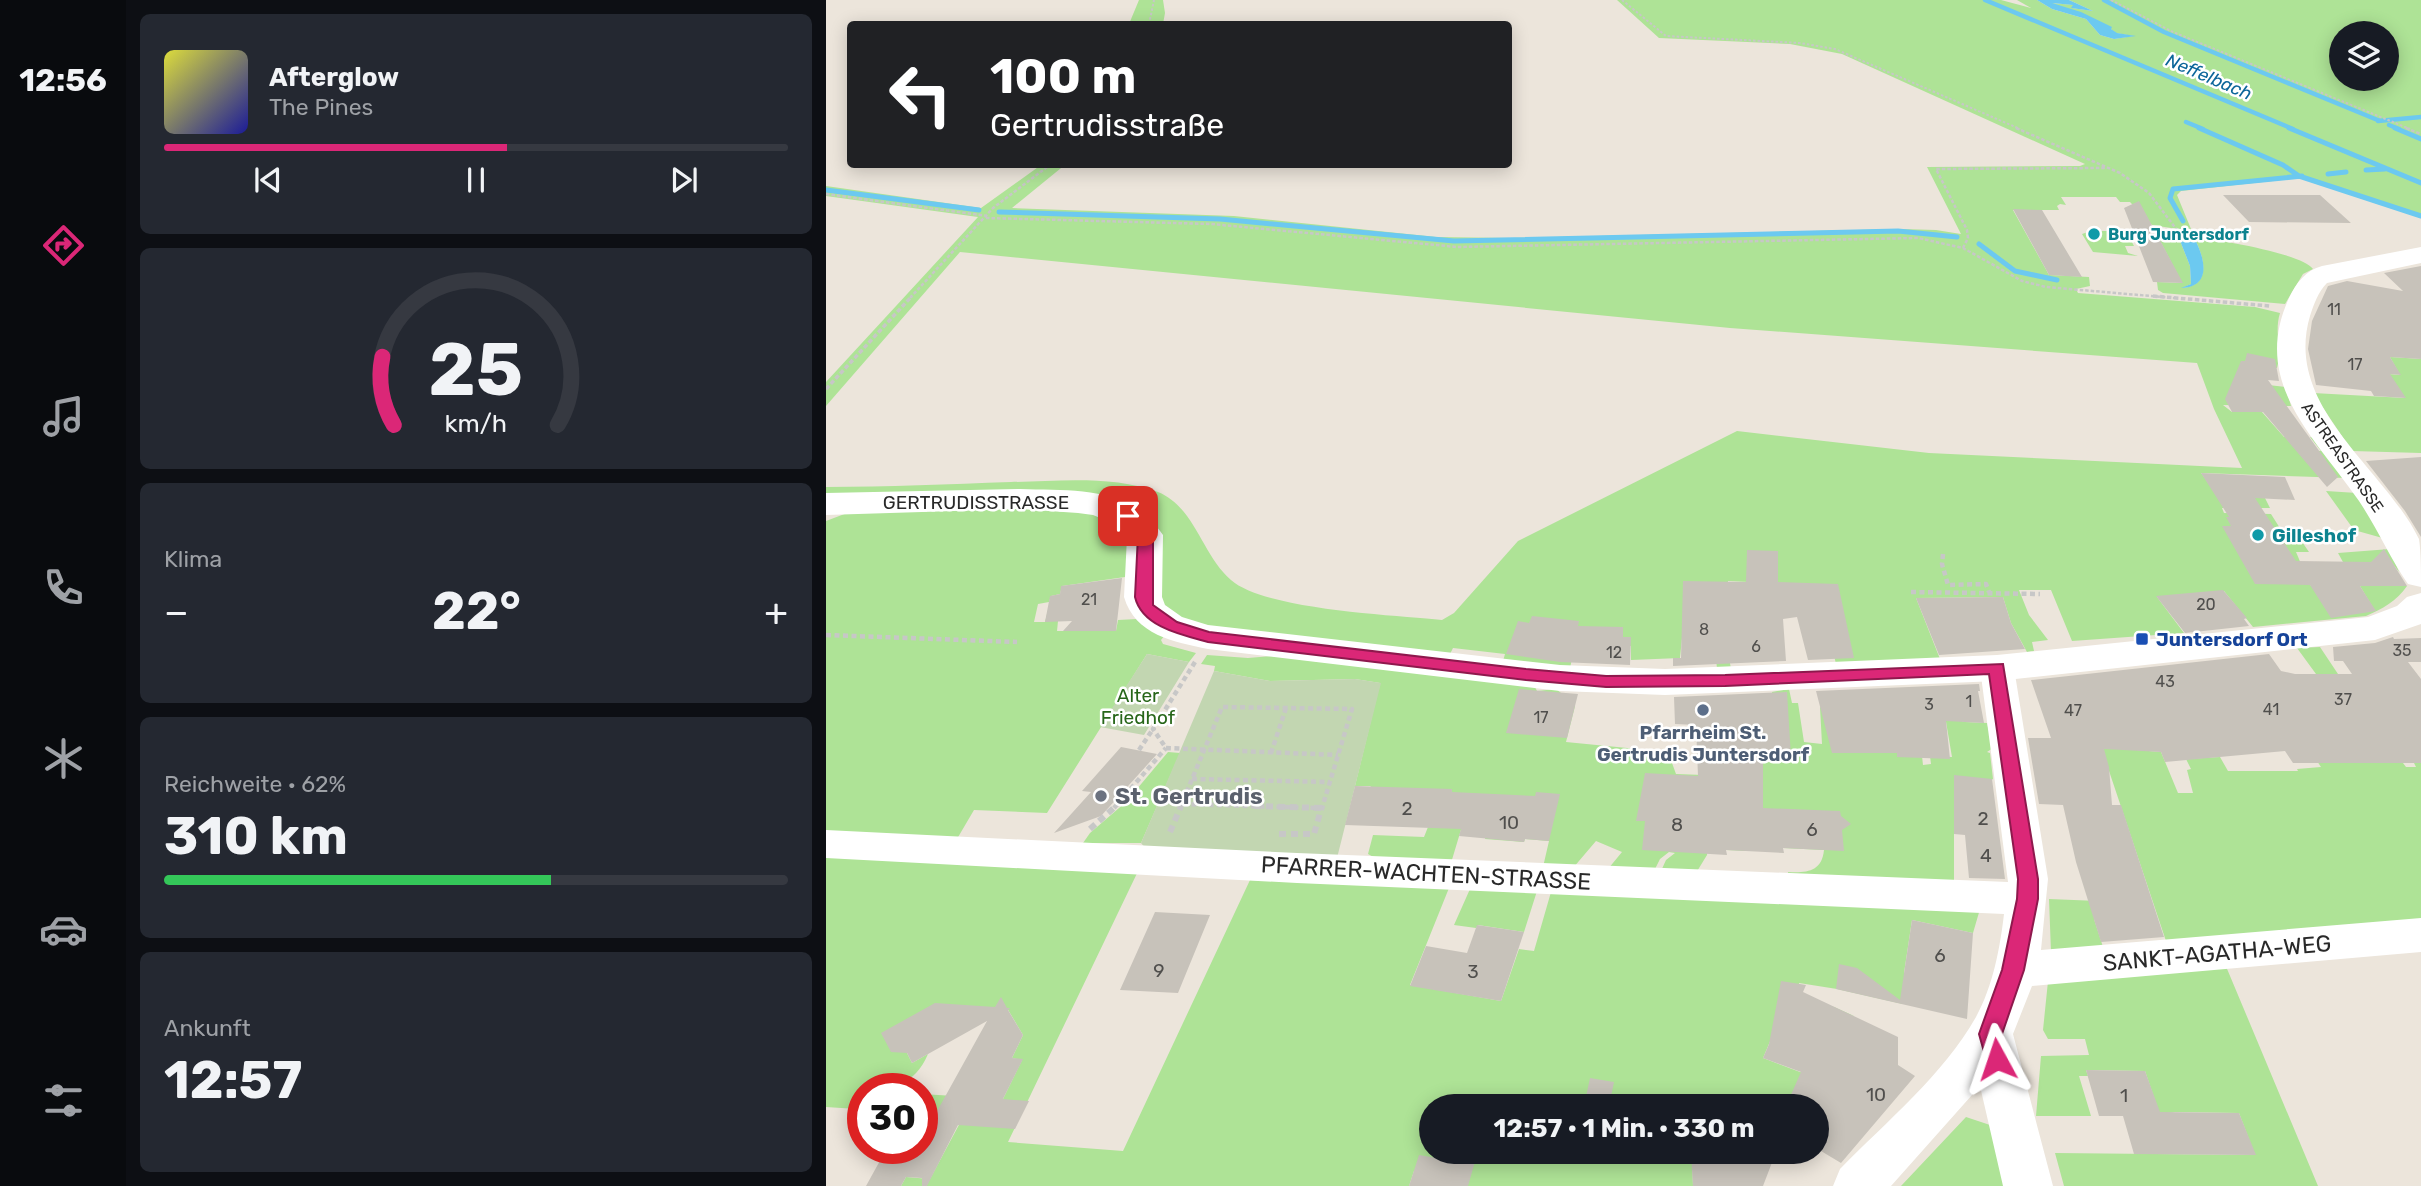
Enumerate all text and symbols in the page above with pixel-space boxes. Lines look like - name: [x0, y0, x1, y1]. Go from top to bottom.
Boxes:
- map controls: [2329, 21, 2399, 91]
- button: layers: [2329, 21, 2399, 91]
- text: 100 m: [990, 47, 1136, 105]
- icon: left: [875, 49, 966, 140]
- water label: Neffelbach: [2163, 49, 2255, 105]
- text: 12:56: [19, 61, 107, 99]
- text: Afterglow: [269, 62, 399, 93]
- text: The Pines: [269, 93, 373, 121]
- text: Gertrudisstraße: [990, 106, 1224, 144]
- icon: previous: [249, 161, 287, 199]
- icon: pause: [457, 161, 495, 199]
- icon: next: [665, 161, 703, 199]
- icon: directions: [39, 221, 88, 270]
- place label: Burg Juntersdorf: [2108, 225, 2250, 244]
- marker: Burg Juntersdorf: [2086, 226, 2102, 242]
- house number: 11: [2327, 300, 2341, 319]
- text: 25: [429, 327, 523, 413]
- house number: 17: [2347, 355, 2363, 374]
- icon: music: [39, 392, 88, 441]
- street label: ASTREASTRASSE: [2297, 399, 2388, 516]
- text: km/h: [445, 408, 507, 437]
- pin: [1098, 486, 1158, 546]
- street label: GERTRUDISSTRASSE: [883, 491, 1069, 514]
- icon: arrive: [1109, 497, 1147, 535]
- place label: Gilleshof: [2272, 524, 2357, 547]
- marker: Gilleshof: [2250, 527, 2266, 543]
- text: Klima: [164, 545, 222, 573]
- icon: phone: [39, 563, 88, 612]
- text: 22°: [432, 580, 521, 642]
- text: −: [164, 589, 189, 635]
- text: +: [764, 589, 788, 635]
- house number: 21: [1081, 590, 1097, 609]
- house number: 20: [2196, 595, 2216, 614]
- house number: 8: [1699, 620, 1709, 639]
- place label: Juntersdorf Ort: [2156, 628, 2308, 651]
- marker: Juntersdorf Ort: [2134, 631, 2150, 647]
- house number: 6: [1751, 637, 1761, 656]
- house number: 35: [2392, 641, 2412, 660]
- house number: 12: [1606, 643, 1622, 662]
- house number: 43: [2155, 672, 2175, 691]
- park label: Alter Friedhof: [1101, 684, 1176, 729]
- house number: 37: [2334, 690, 2352, 709]
- house number: 1: [1966, 692, 1972, 711]
- house number: 3: [1924, 695, 1934, 714]
- house number: 41: [2263, 700, 2279, 719]
- house number: 47: [2064, 701, 2082, 720]
- marker: Pfarrheim St. Gertrudis Juntersdorf: [1695, 702, 1711, 718]
- house number: 17: [1533, 708, 1549, 727]
- place label: Pfarrheim St. Gertrudis Juntersdorf: [1597, 721, 1810, 766]
- icon: climate: [39, 734, 88, 783]
- text: Reichweite · 62%: [164, 770, 346, 798]
- place label: St. Gertrudis: [1115, 782, 1263, 810]
- marker: St. Gertrudis: [1093, 788, 1109, 804]
- house number: 2: [1401, 797, 1413, 820]
- text: 310 km: [164, 805, 348, 867]
- house number: 2: [1977, 807, 1989, 830]
- house number: 10: [1499, 811, 1519, 834]
- house number: 8: [1671, 813, 1683, 836]
- house number: 6: [1806, 818, 1818, 841]
- house number: 4: [1980, 844, 1992, 867]
- street label: PFARRER-WACHTEN-STRASSE: [1260, 850, 1592, 896]
- icon: car: [39, 905, 88, 954]
- street label: SANKT-AGATHA-WEG: [2102, 929, 2332, 977]
- house number: 6: [1934, 944, 1946, 967]
- house number: 9: [1153, 959, 1165, 982]
- house number: 3: [1467, 960, 1479, 983]
- text: Ankunft: [164, 1014, 251, 1042]
- position arrow: [1960, 1022, 2034, 1096]
- text: 12:57: [164, 1049, 302, 1111]
- speed limit sign: 30: [847, 1073, 938, 1164]
- icon: filters: [39, 1076, 88, 1125]
- house number: 10: [1866, 1083, 1886, 1106]
- house number: 1: [2120, 1084, 2128, 1107]
- text: 12:57 · 1 Min. · 330 m: [1493, 1113, 1755, 1144]

